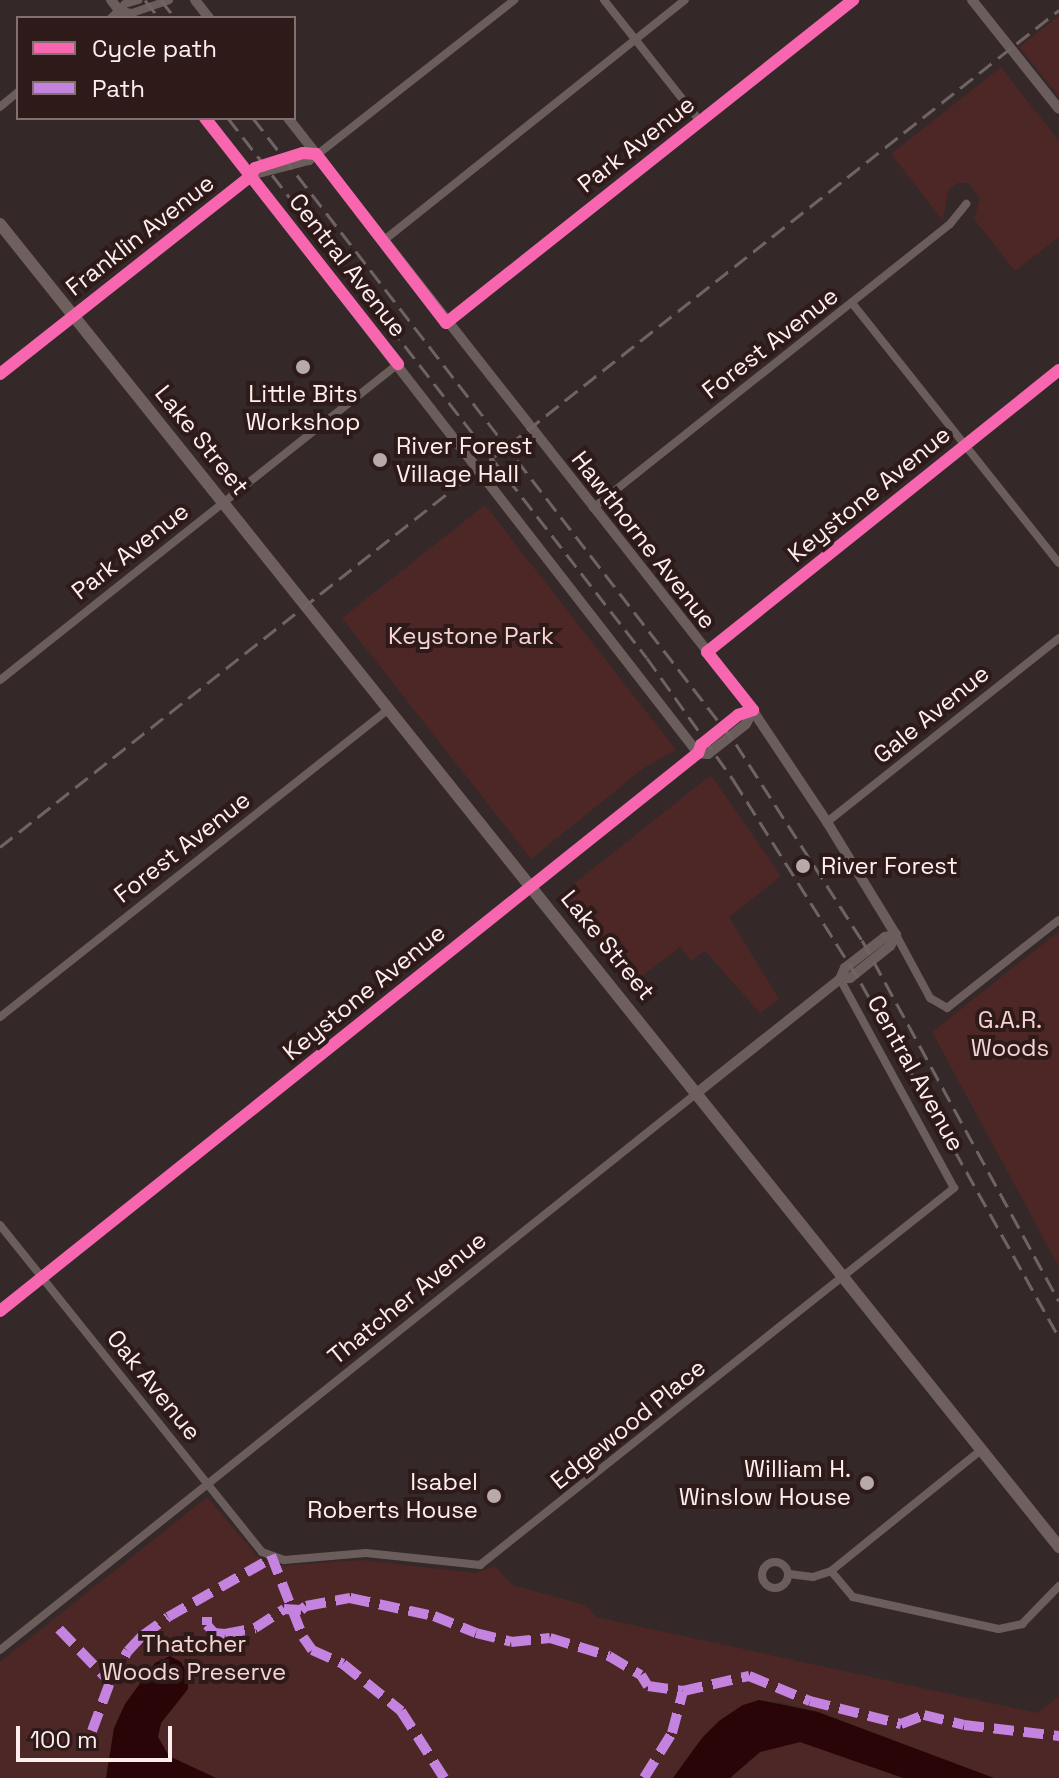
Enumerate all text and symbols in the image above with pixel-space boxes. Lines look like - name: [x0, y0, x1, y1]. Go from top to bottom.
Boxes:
- legend: [16, 16, 296, 120]
- text: Cycle path: [92, 33, 217, 64]
- text: Path: [92, 73, 145, 104]
- street label: Park Avenue: [572, 89, 700, 199]
- street label: Franklin Avenue: [60, 168, 220, 302]
- street label: Central Avenue: [283, 187, 413, 343]
- street label: Forest Avenue: [696, 281, 844, 405]
- marker: Little Bits Workshop: [294, 358, 312, 376]
- street label: Lake Street: [149, 379, 255, 501]
- place label: Little Bits Workshop: [246, 380, 360, 436]
- street label: Keystone Avenue: [782, 420, 956, 568]
- place label: River Forest Village Hall: [396, 432, 533, 488]
- street label: Hawthorne Avenue: [566, 445, 722, 635]
- marker: River Forest Village Hall: [371, 451, 389, 469]
- street label: Park Avenue: [66, 496, 194, 606]
- park label: Keystone Park: [388, 622, 554, 650]
- street label: Gale Avenue: [867, 659, 995, 769]
- street label: Forest Avenue: [108, 785, 256, 909]
- place label: River Forest: [821, 852, 958, 880]
- marker: River Forest: [792, 855, 814, 877]
- street label: Lake Street: [555, 884, 661, 1006]
- street label: Keystone Avenue: [277, 918, 451, 1066]
- street label: Central Avenue: [861, 990, 971, 1156]
- park label: G.A.R. Woods: [971, 1006, 1049, 1062]
- street label: Thatcher Avenue: [322, 1225, 492, 1371]
- street label: Oak Avenue: [101, 1324, 207, 1446]
- street label: Edgewood Place: [545, 1353, 711, 1495]
- place label: William H. Winslow House: [679, 1455, 851, 1511]
- place label: Isabel Roberts House: [307, 1468, 478, 1524]
- marker: William H. Winslow House: [858, 1474, 876, 1492]
- marker: Isabel Roberts House: [485, 1487, 503, 1505]
- park label: Thatcher Woods Preserve: [102, 1630, 286, 1686]
- scale bar: [20, 1710, 176, 1760]
- text: 100 m: [30, 1724, 98, 1755]

